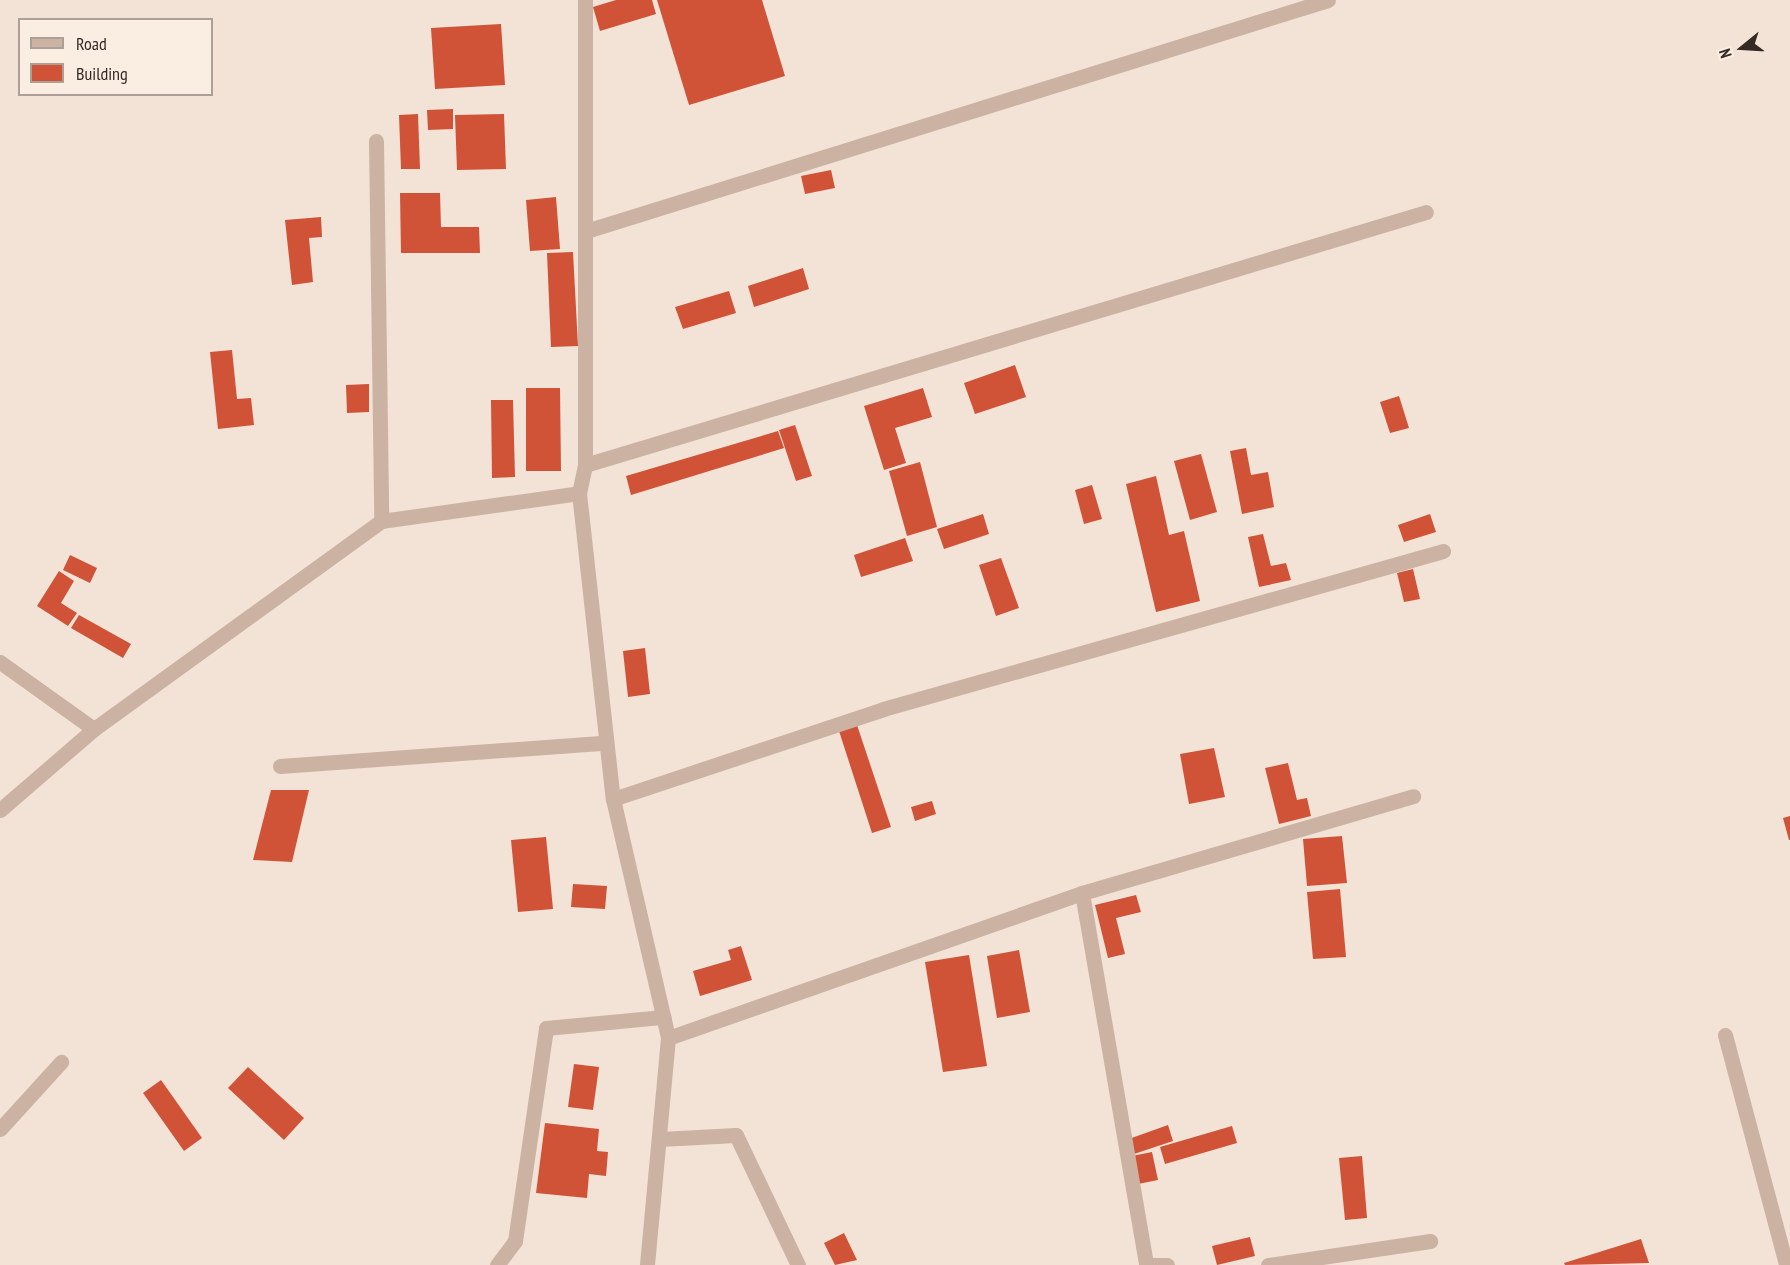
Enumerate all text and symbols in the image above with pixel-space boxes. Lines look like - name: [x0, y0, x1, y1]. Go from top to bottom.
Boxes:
- legend: [18, 18, 213, 96]
- north arrow: [1712, 18, 1772, 78]
- text: Road: [76, 32, 107, 55]
- text: N: [1714, 46, 1736, 61]
- text: Building: [76, 62, 128, 85]

